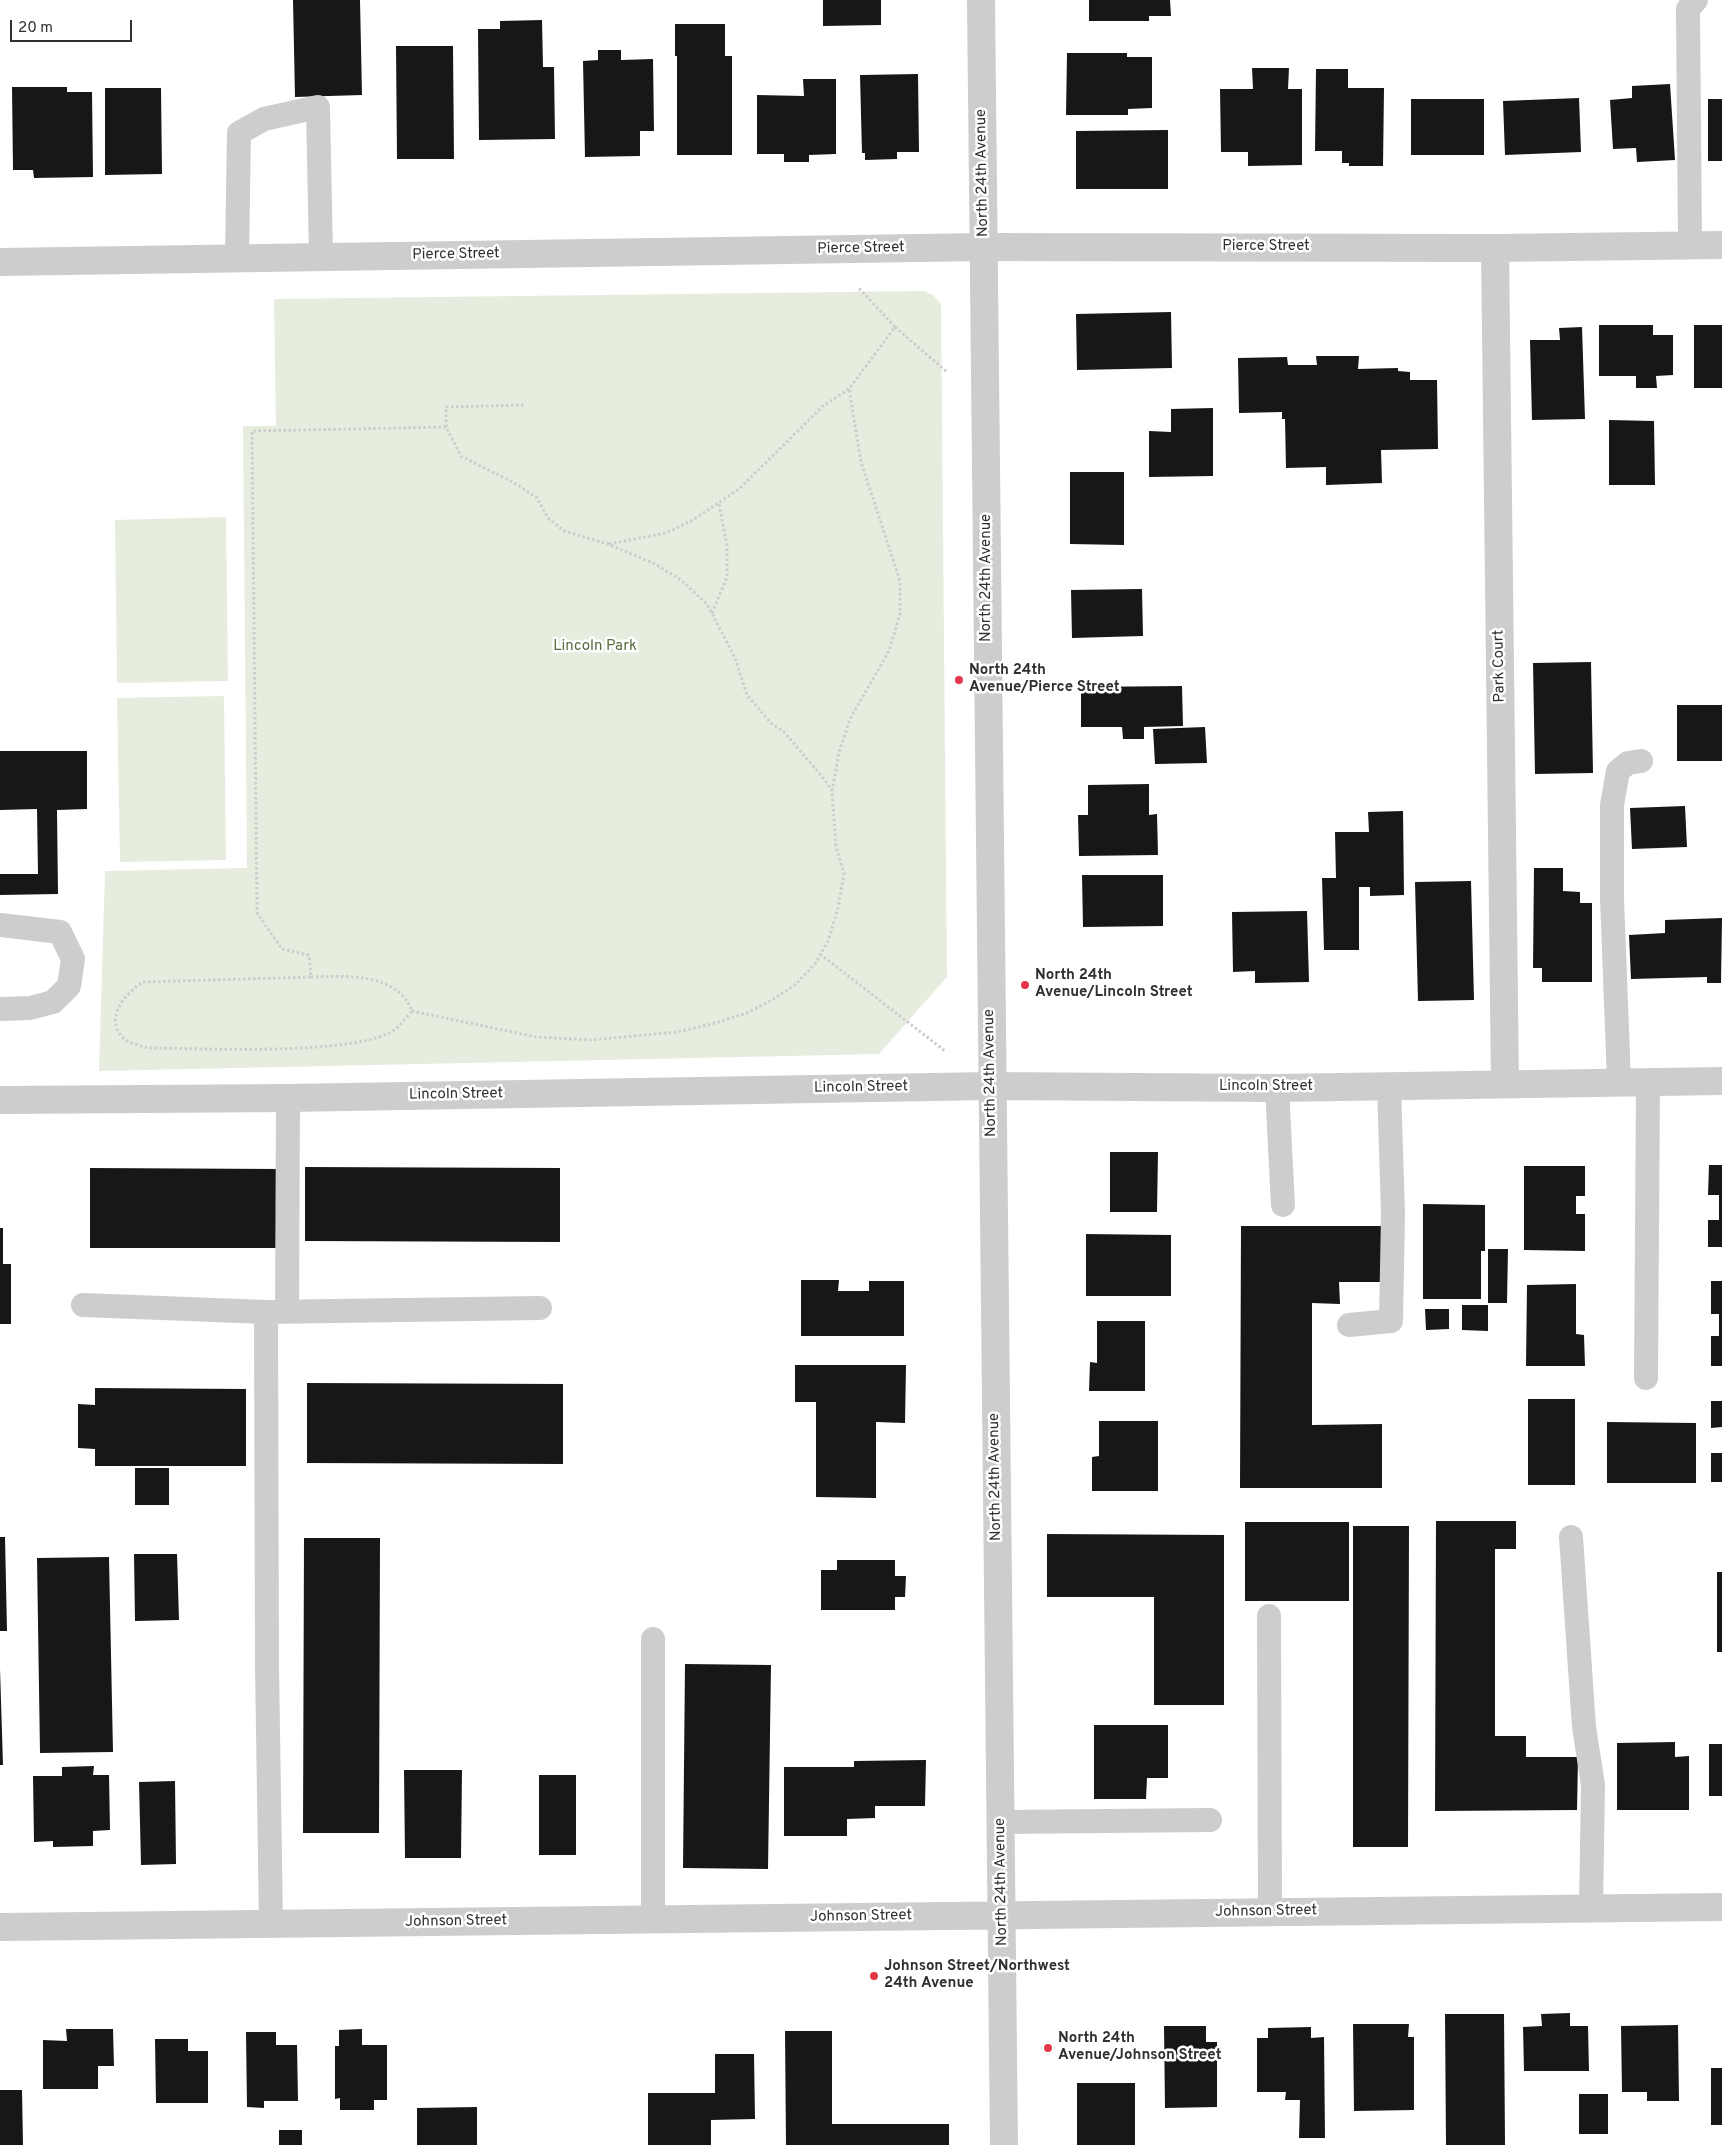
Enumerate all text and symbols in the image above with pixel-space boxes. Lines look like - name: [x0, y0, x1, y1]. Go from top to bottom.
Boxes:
- scale bar: [12, 10, 135, 42]
- text: 20 m: [18, 19, 53, 38]
- street label: North 24th Avenue: [973, 109, 993, 237]
- street label: Pierce Street: [1222, 238, 1310, 256]
- street label: Pierce Street: [817, 239, 905, 259]
- street label: Pierce Street: [412, 245, 500, 265]
- street label: North 24th Avenue: [978, 514, 996, 642]
- street label: Park Court: [1490, 629, 1510, 703]
- park label: Lincoln Park: [553, 638, 637, 656]
- place label: North 24th Avenue/Pierce Street: [969, 662, 1120, 697]
- marker: North 24th Avenue/Pierce Street: [953, 674, 965, 686]
- place label: North 24th Avenue/Lincoln Street: [1035, 967, 1193, 1002]
- marker: North 24th Avenue/Lincoln Street: [1019, 979, 1031, 991]
- street label: North 24th Avenue: [981, 1009, 1001, 1137]
- street label: Lincoln Street: [814, 1078, 908, 1098]
- street label: Lincoln Street: [1219, 1078, 1313, 1096]
- street label: Lincoln Street: [409, 1085, 503, 1105]
- street label: North 24th Avenue: [986, 1413, 1006, 1541]
- street label: North 24th Avenue: [992, 1818, 1012, 1946]
- street label: Johnson Street: [1215, 1902, 1317, 1922]
- street label: Johnson Street: [810, 1907, 912, 1927]
- street label: Johnson Street: [405, 1912, 507, 1932]
- place label: Johnson Street/Northwest 24th Avenue: [884, 1958, 1070, 1993]
- marker: Johnson Street/Northwest 24th Avenue: [868, 1970, 880, 1982]
- place label: North 24th Avenue/Johnson Street: [1058, 2030, 1222, 2065]
- marker: North 24th Avenue/Johnson Street: [1042, 2042, 1054, 2054]

